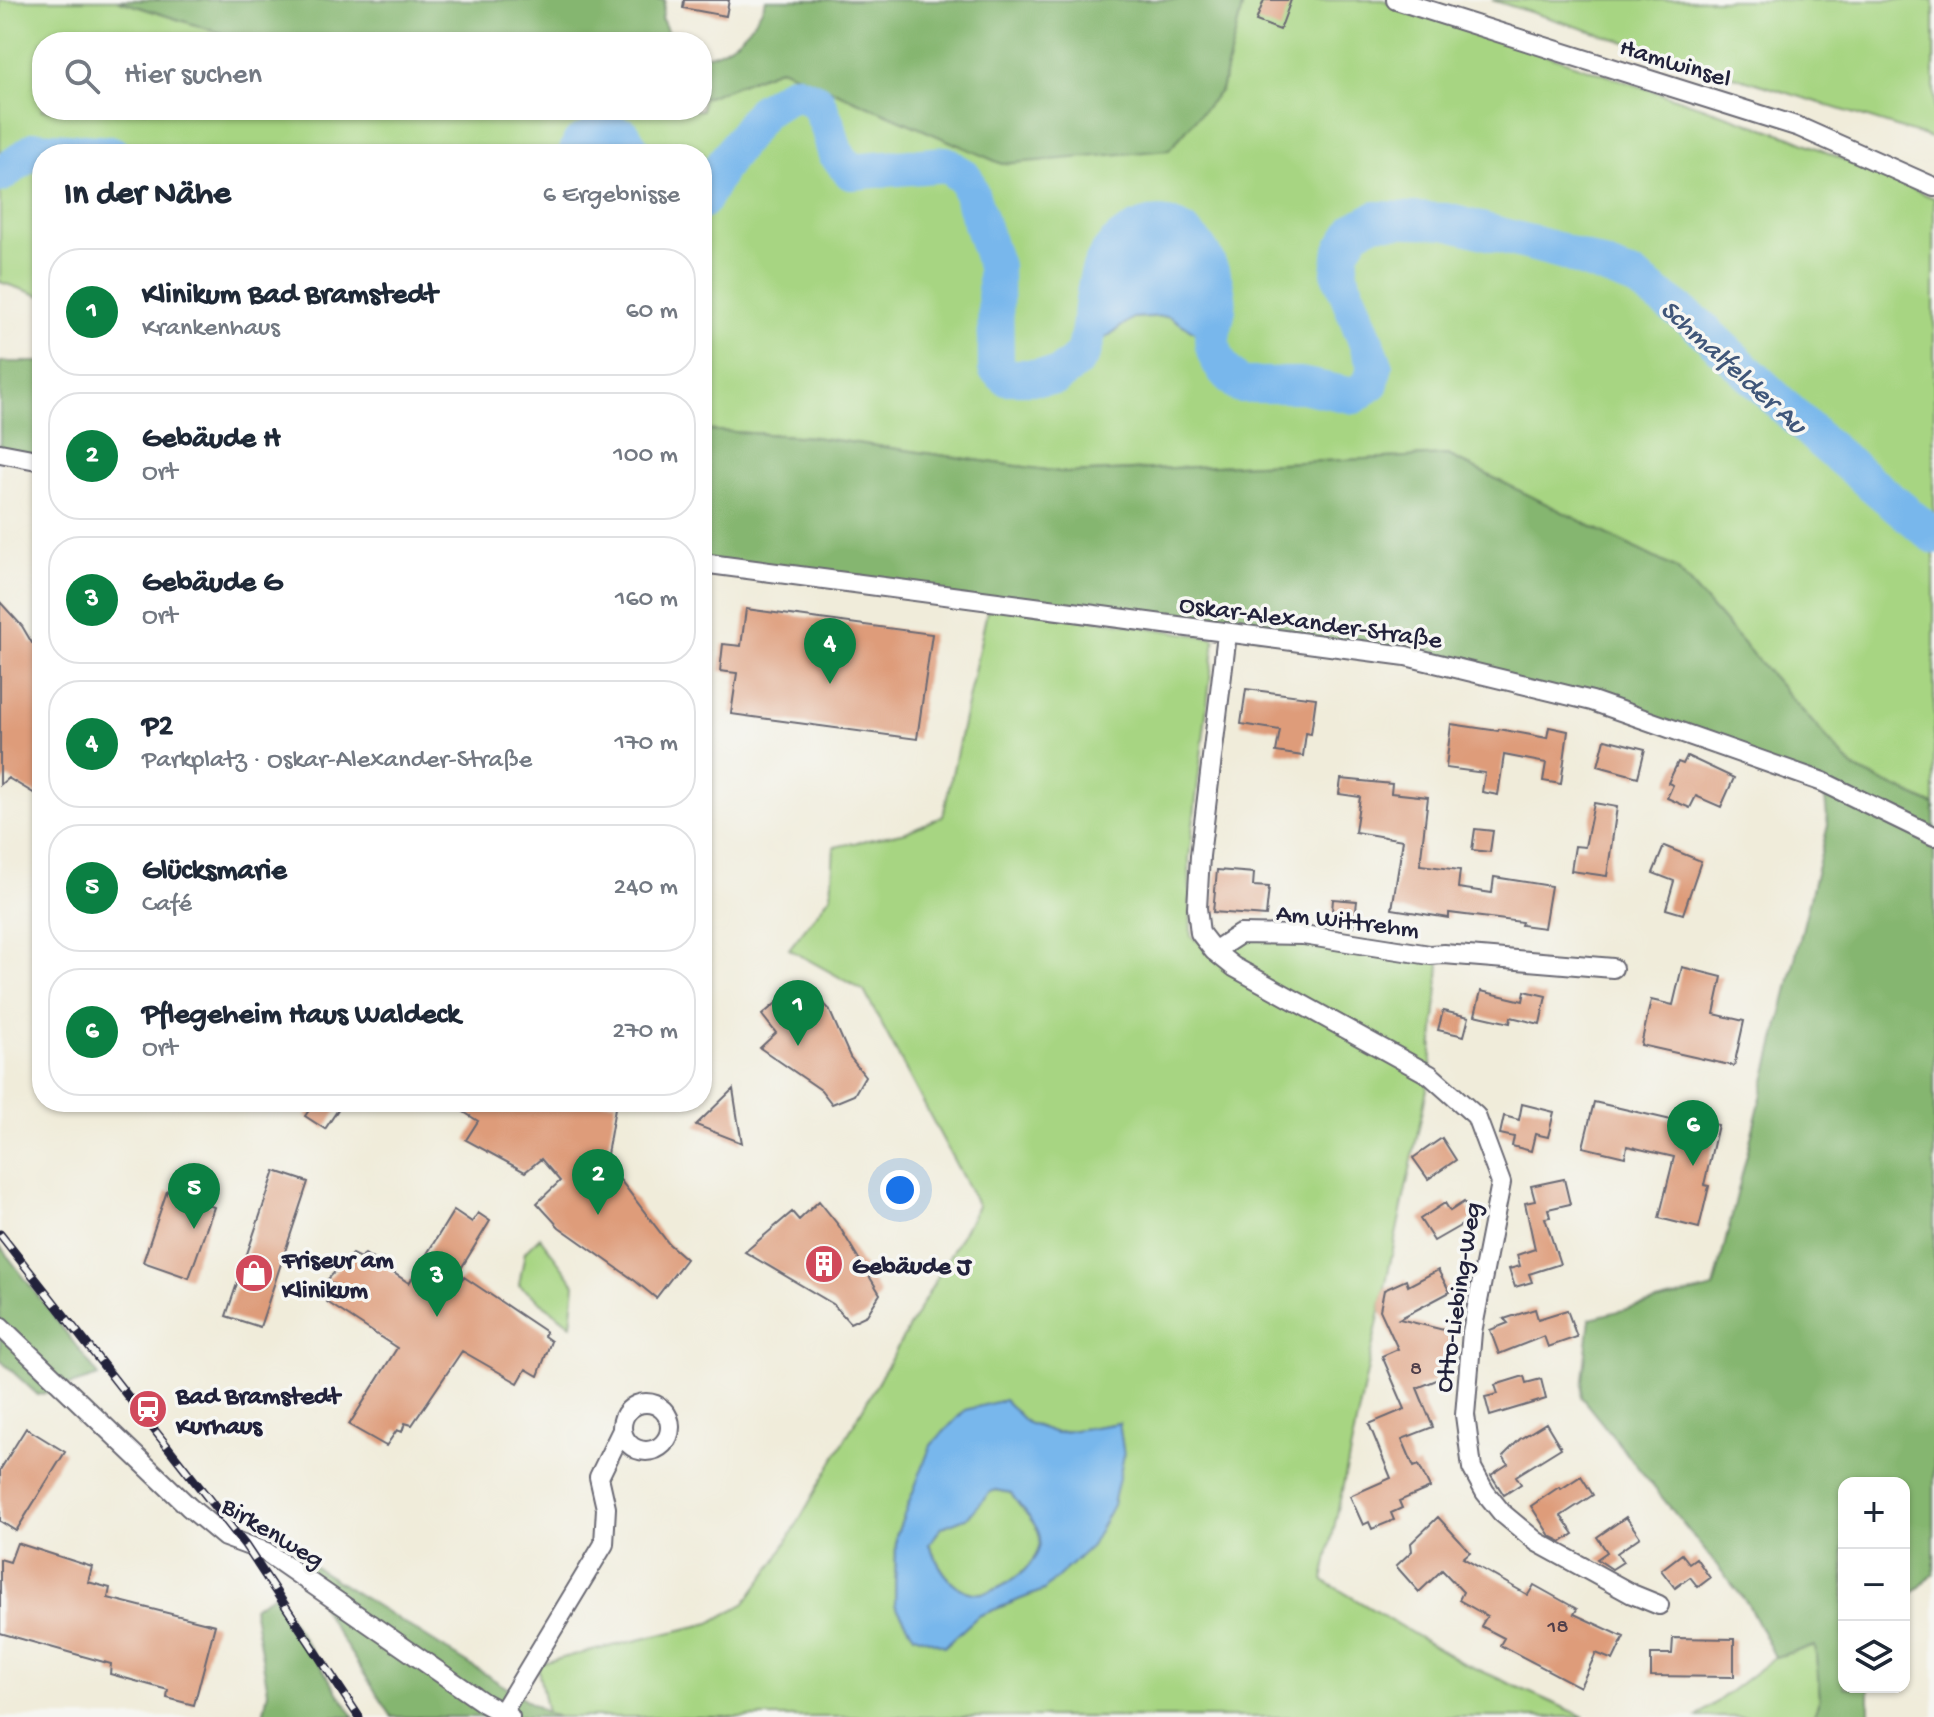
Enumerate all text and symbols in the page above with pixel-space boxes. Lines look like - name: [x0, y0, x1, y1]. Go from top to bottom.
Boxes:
- search box: [32, 32, 712, 120]
- street label: Hamwinsel: [1615, 34, 1734, 97]
- icon: search: [60, 54, 104, 98]
- text: Hier suchen: [124, 59, 262, 94]
- text: In der Nähe: [64, 176, 231, 216]
- text: 6 Ergebnisse: [543, 181, 680, 212]
- text: Klinikum Bad Bramstedt: [142, 279, 437, 314]
- water label: Schmalfelder Au: [1652, 294, 1814, 445]
- text: 1: [87, 297, 97, 328]
- text: 60 m: [625, 297, 678, 328]
- text: Krankenhaus: [142, 314, 280, 345]
- text: Gebäude H: [142, 423, 280, 458]
- text: 2: [86, 441, 98, 472]
- text: 100 m: [613, 441, 678, 472]
- text: Ort: [142, 458, 177, 489]
- text: Gebäude G: [142, 567, 282, 602]
- text: 3: [85, 585, 99, 616]
- text: 160 m: [615, 585, 678, 616]
- street label: Oskar-Alexander-Straße: [1177, 591, 1444, 658]
- text: Ort: [142, 602, 177, 633]
- pin: 4: [804, 618, 856, 684]
- text: P2: [142, 711, 173, 746]
- text: 4: [86, 729, 98, 760]
- text: 170 m: [615, 729, 678, 760]
- text: Parkplatz · Oskar-Alexander-Straße: [142, 746, 532, 777]
- text: Glücksmarie: [142, 855, 287, 890]
- text: 5: [85, 873, 99, 904]
- text: 240 m: [614, 873, 678, 904]
- text: Café: [142, 890, 192, 921]
- street label: Am Wittrehm: [1274, 899, 1421, 948]
- pin: 1: [772, 980, 824, 1046]
- text: Pflegeheim Haus Waldeck: [142, 999, 460, 1034]
- text: 6: [85, 1017, 99, 1048]
- text: 270 m: [612, 1017, 678, 1048]
- text: Ort: [142, 1034, 177, 1065]
- pin: 6: [1667, 1100, 1719, 1166]
- pin: 2: [572, 1149, 624, 1215]
- pin: 5: [168, 1163, 220, 1229]
- your location: [880, 1170, 920, 1210]
- street label: Otto-Liebing-Weg: [1430, 1200, 1491, 1395]
- building icon: Gebäude J: [803, 1243, 845, 1285]
- place label: Friseur am Klinikum: [281, 1247, 394, 1308]
- pin: 3: [411, 1251, 463, 1317]
- shop icon: Friseur am Klinikum: [233, 1252, 275, 1294]
- place label: Gebäude J: [852, 1253, 973, 1284]
- house number: 8: [1410, 1357, 1422, 1383]
- place label: Bad Bramstedt Kurhaus: [175, 1383, 342, 1444]
- station icon: Bad Bramstedt Kurhaus: [127, 1388, 169, 1430]
- map controls: [1838, 1477, 1910, 1693]
- button: +: [1838, 1477, 1910, 1549]
- street label: Birkenweg: [214, 1492, 328, 1577]
- button: −: [1838, 1549, 1910, 1621]
- house number: 18: [1547, 1615, 1568, 1641]
- button: layers: [1838, 1621, 1910, 1693]

